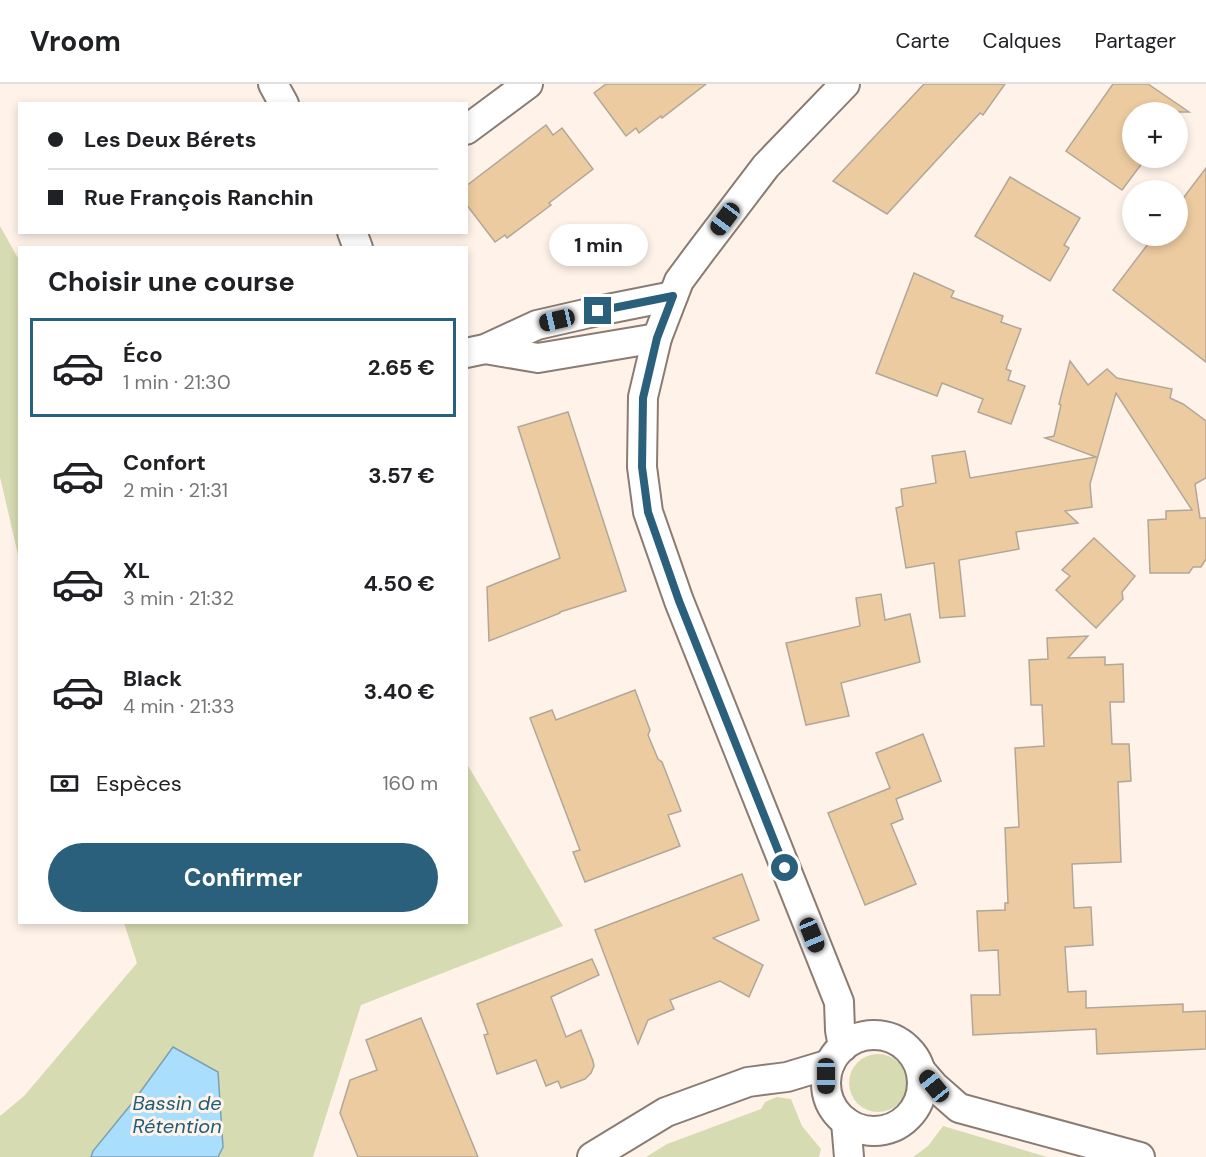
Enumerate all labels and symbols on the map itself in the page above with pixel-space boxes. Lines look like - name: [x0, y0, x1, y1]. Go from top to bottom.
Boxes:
- car: [707, 199, 743, 239]
- callout: 1 min: [548, 224, 648, 266]
- route end: [584, 297, 611, 324]
- car: [537, 307, 577, 333]
- route start: [771, 854, 798, 881]
- car: [797, 915, 827, 955]
- car: [817, 1058, 835, 1094]
- car: [916, 1066, 952, 1106]
- water label: Bassin de Rétention: [132, 1090, 222, 1139]

